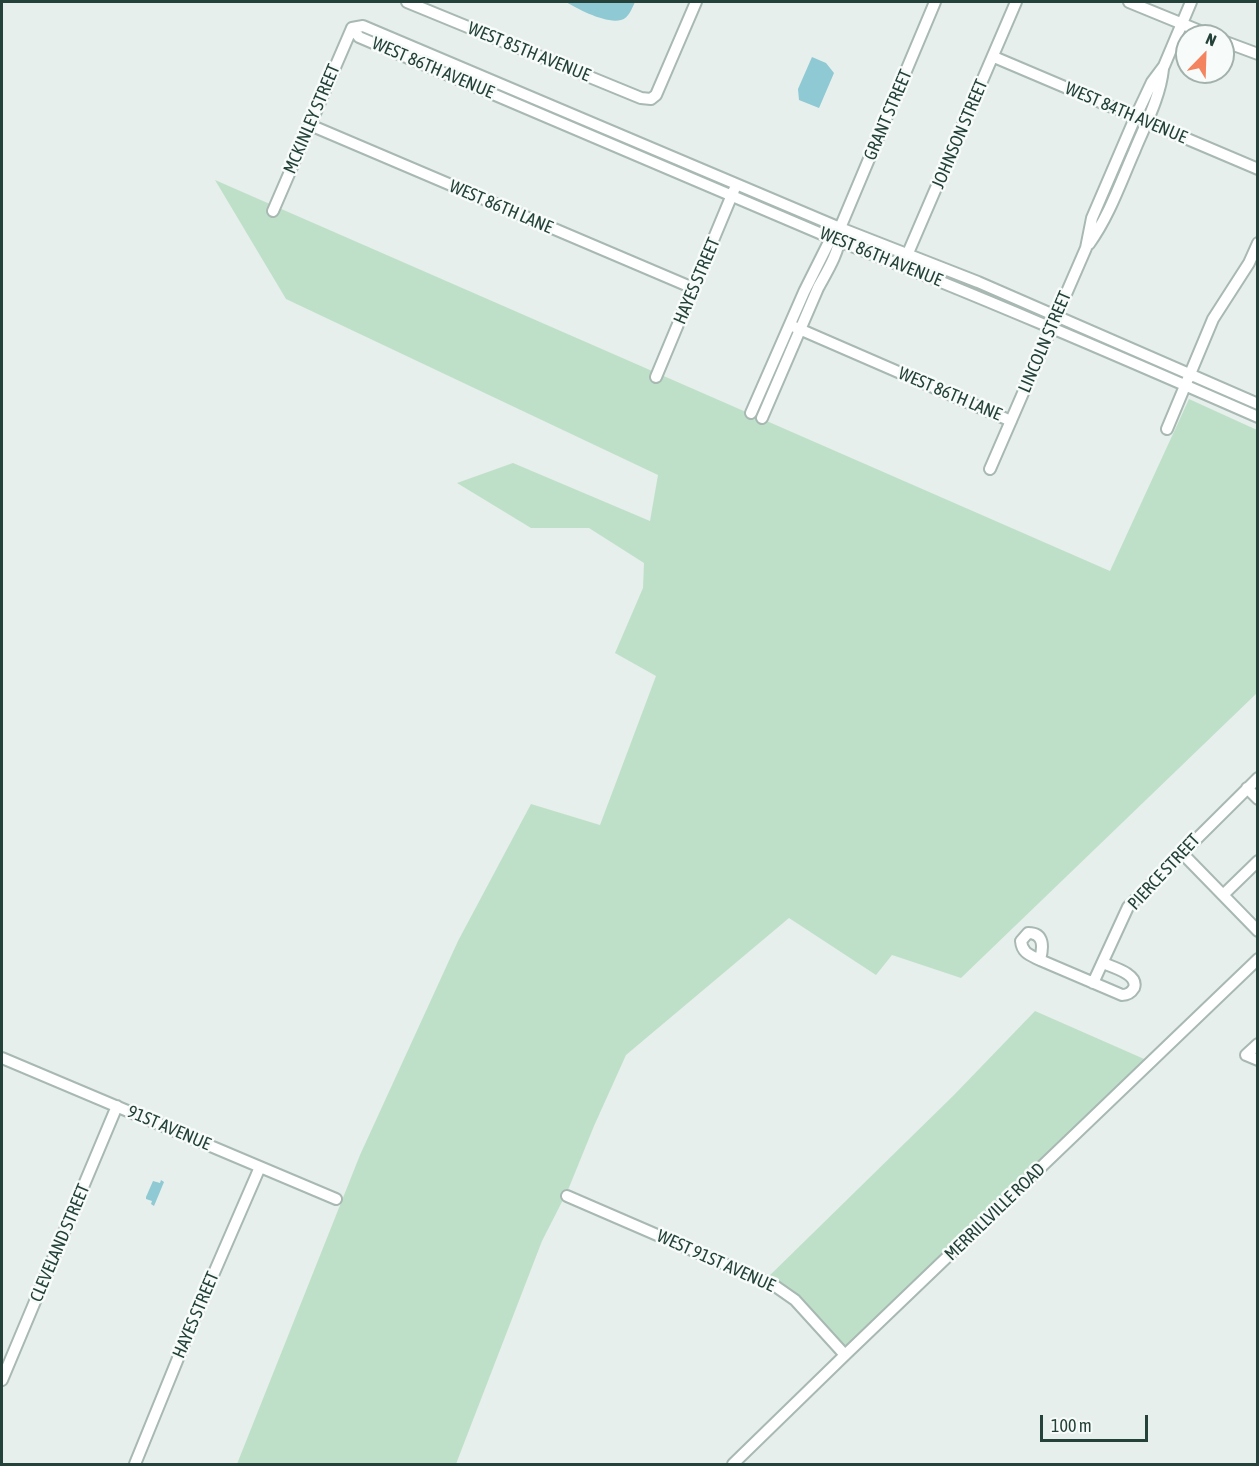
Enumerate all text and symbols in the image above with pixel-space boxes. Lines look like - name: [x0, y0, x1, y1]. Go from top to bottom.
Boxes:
- street label: WEST 85TH AVENUE: [465, 18, 593, 86]
- north arrow: [1175, 24, 1235, 84]
- text: N: [1203, 29, 1219, 49]
- street label: WEST 86TH AVENUE: [369, 33, 497, 103]
- street label: MCKINLEY STREET: [279, 61, 345, 177]
- street label: GRANT STREET: [859, 67, 917, 163]
- street label: JOHNSON STREET: [927, 76, 993, 192]
- street label: WEST 84TH AVENUE: [1062, 78, 1190, 148]
- street label: WEST 86TH LANE: [446, 175, 556, 239]
- street label: WEST 86TH AVENUE: [817, 223, 945, 291]
- street label: HAYES STREET: [669, 235, 725, 327]
- street label: LINCOLN STREET: [1014, 288, 1076, 396]
- street label: WEST 86TH LANE: [895, 362, 1005, 426]
- street label: PIERCE STREET: [1123, 830, 1205, 914]
- street label: 91ST AVENUE: [124, 1101, 214, 1155]
- street label: MERRILLVILLE ROAD: [940, 1159, 1050, 1265]
- street label: CLEVELAND STREET: [25, 1181, 95, 1305]
- street label: WEST 91ST AVENUE: [653, 1225, 779, 1297]
- street label: HAYES STREET: [168, 1269, 224, 1361]
- scale bar: [1043, 1403, 1151, 1441]
- text: 100 m: [1051, 1415, 1092, 1436]

